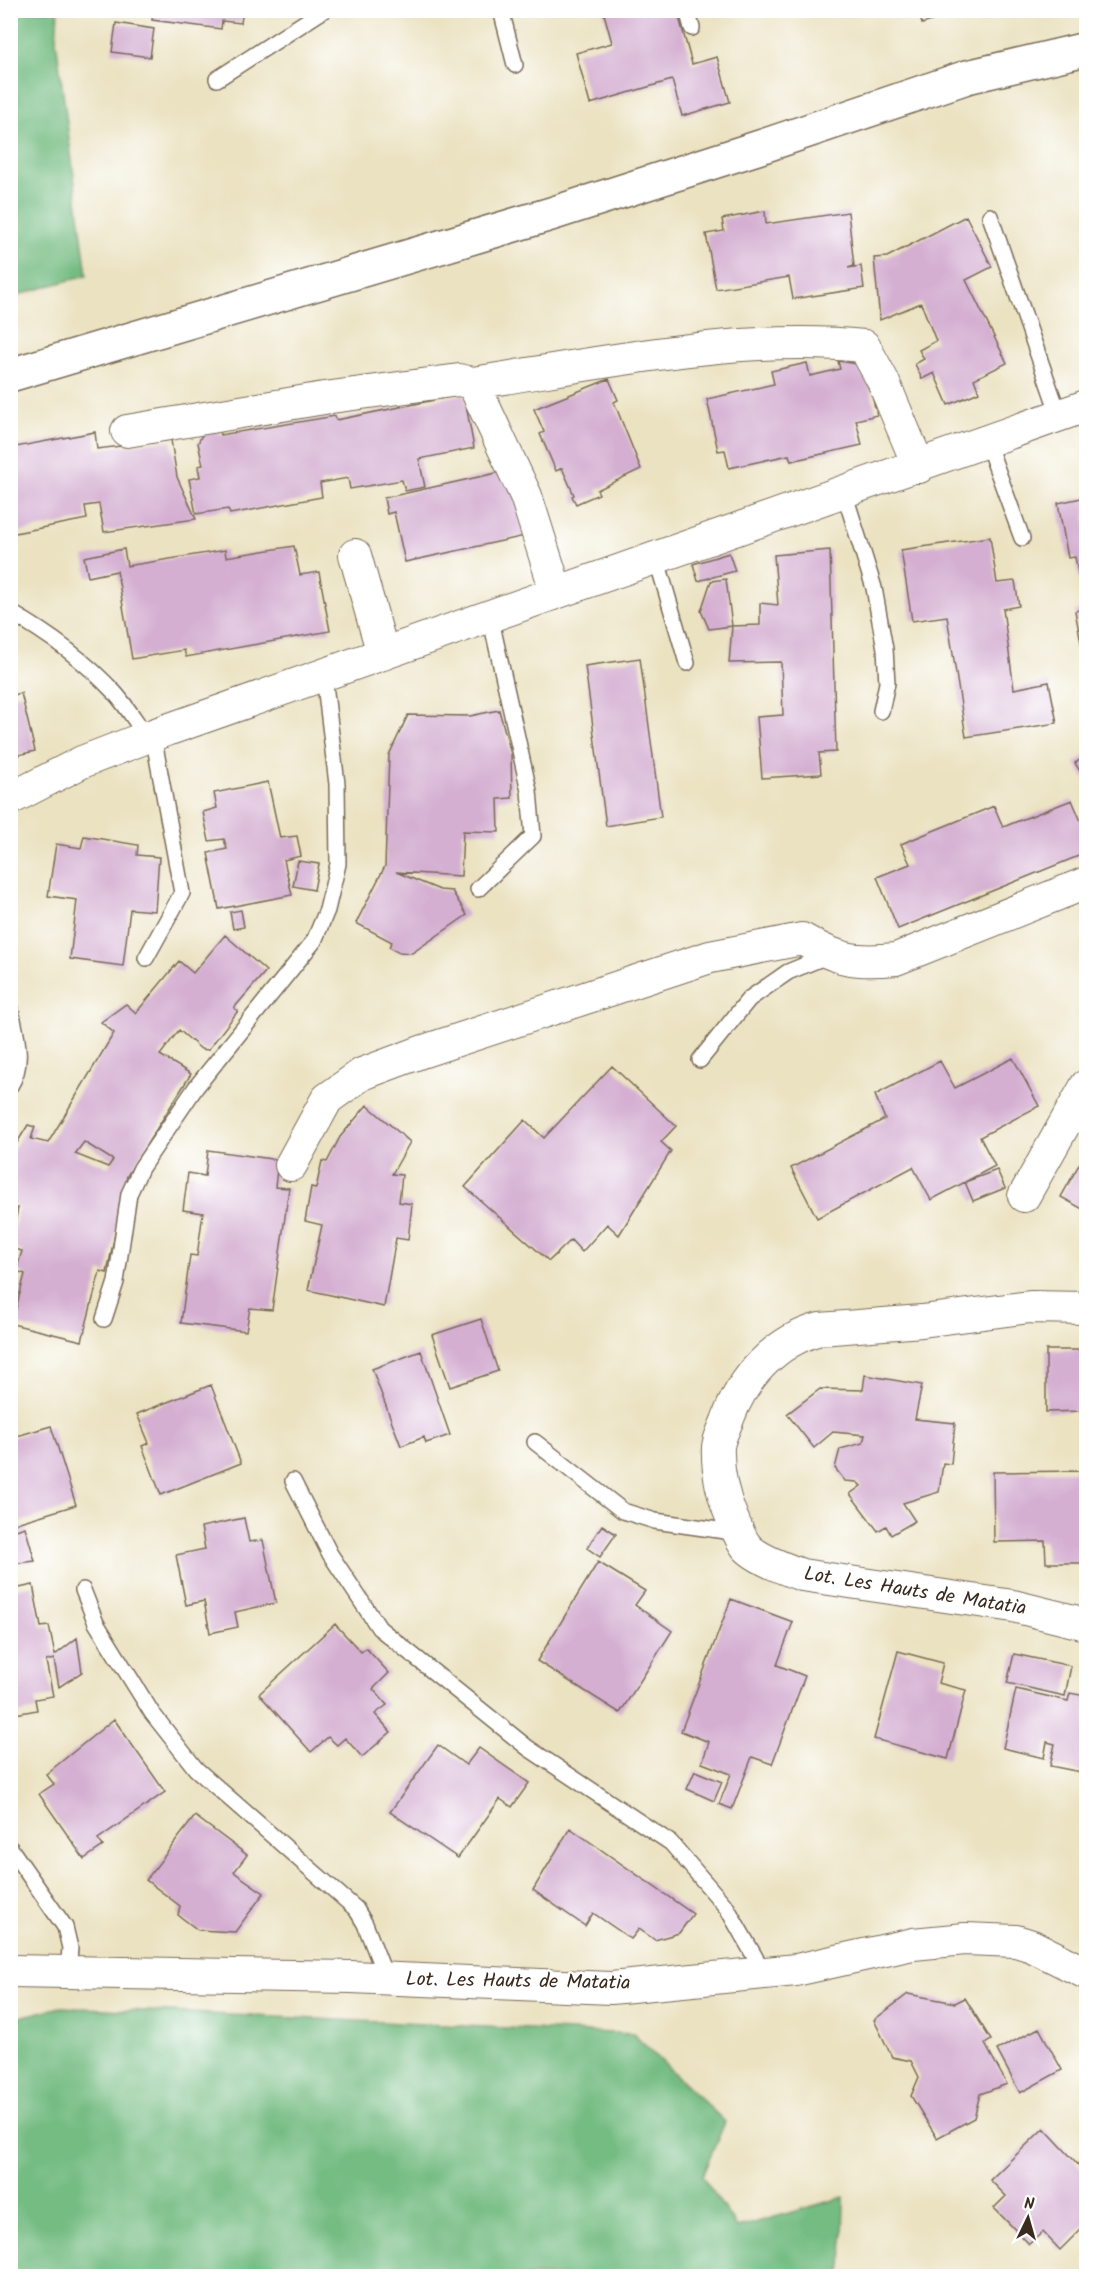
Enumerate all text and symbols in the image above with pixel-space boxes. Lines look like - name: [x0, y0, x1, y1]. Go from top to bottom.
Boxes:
- street label: Lot. Les Hauts de Matatia: [801, 1559, 1029, 1625]
- street label: Lot. Les Hauts de Matatia: [405, 1964, 631, 2000]
- north arrow: [998, 2188, 1058, 2248]
- text: N: [1023, 2192, 1035, 2217]

